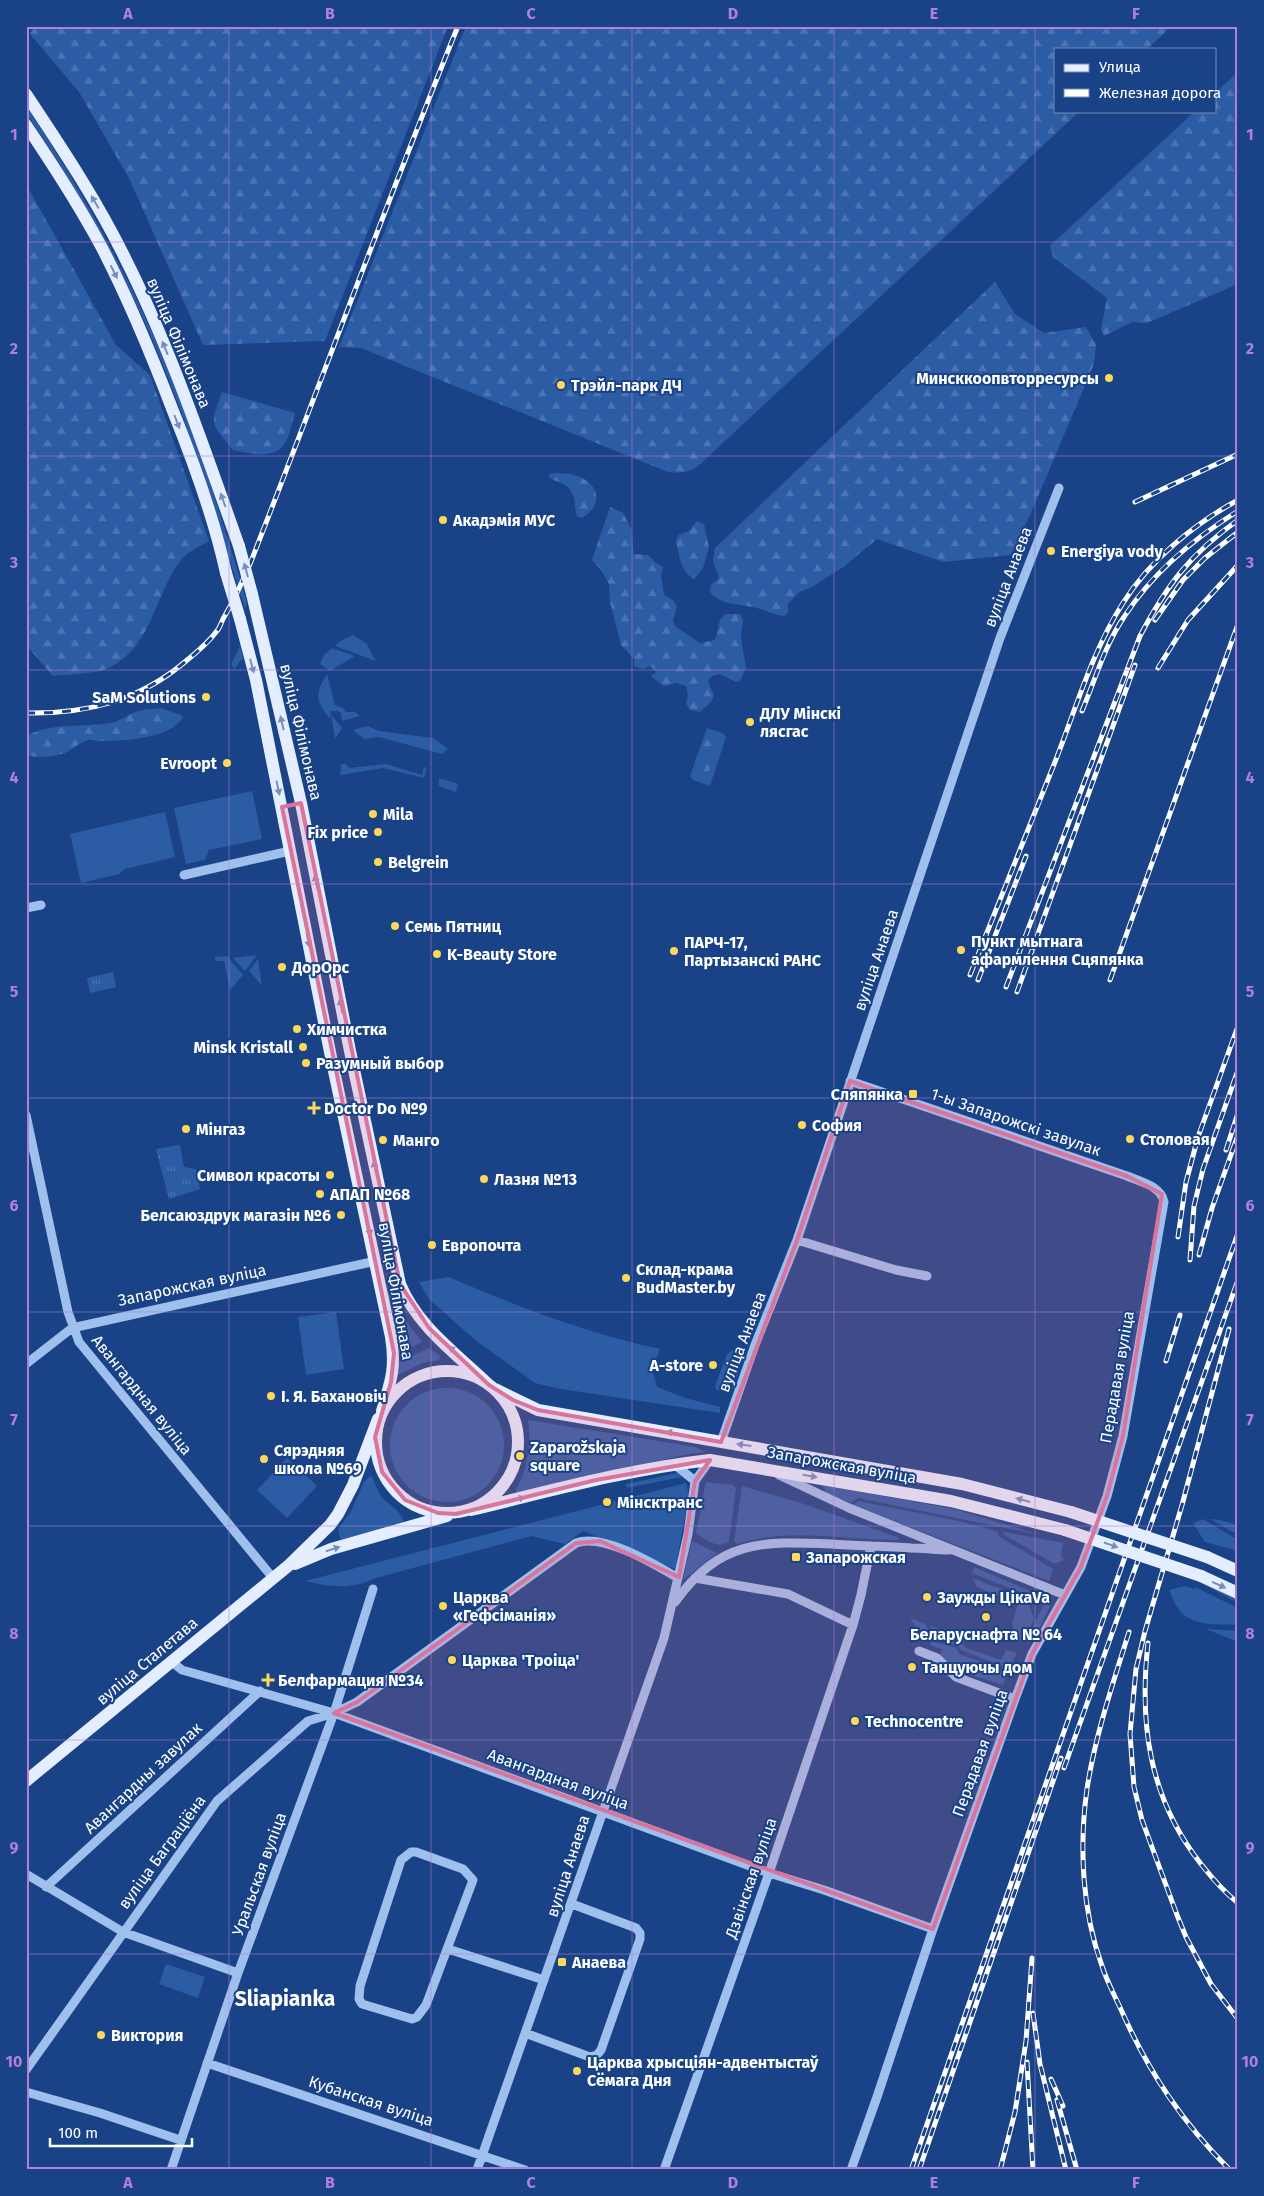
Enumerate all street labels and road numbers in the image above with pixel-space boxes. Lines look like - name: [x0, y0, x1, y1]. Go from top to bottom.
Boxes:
- street label: вуліца Філімонава: [143, 275, 215, 411]
- street label: вуліца Анаева: [980, 524, 1036, 630]
- street label: вуліца Філімонава: [276, 662, 326, 802]
- street label: вуліца Анаева: [850, 907, 902, 1013]
- street label: 1-ы Запарожскі завулак: [928, 1084, 1104, 1160]
- street label: вуліца Філімонава: [375, 1221, 417, 1361]
- street label: Запарожская вуліца: [116, 1260, 268, 1310]
- street label: вуліца Анаева: [714, 1289, 770, 1395]
- street label: Перадавая вуліца: [1096, 1309, 1138, 1445]
- street label: Авангардная вуліца: [88, 1331, 196, 1459]
- street label: Запарожская вуліца: [766, 1443, 918, 1487]
- street label: вуліца Сталетава: [92, 1613, 202, 1709]
- street label: Перадавая вуліца: [948, 1687, 1012, 1819]
- street label: Авангардны завулак: [80, 1718, 206, 1838]
- street label: Авангардная вуліца: [485, 1745, 631, 1813]
- street label: вуліца Баграціёна: [114, 1791, 210, 1913]
- street label: Уральская вуліца: [228, 1810, 290, 1938]
- street label: вуліца Анаева: [543, 1813, 593, 1919]
- street label: Дзвінская вуліца: [721, 1815, 781, 1942]
- street label: Кубанская вуліца: [306, 2072, 436, 2130]

